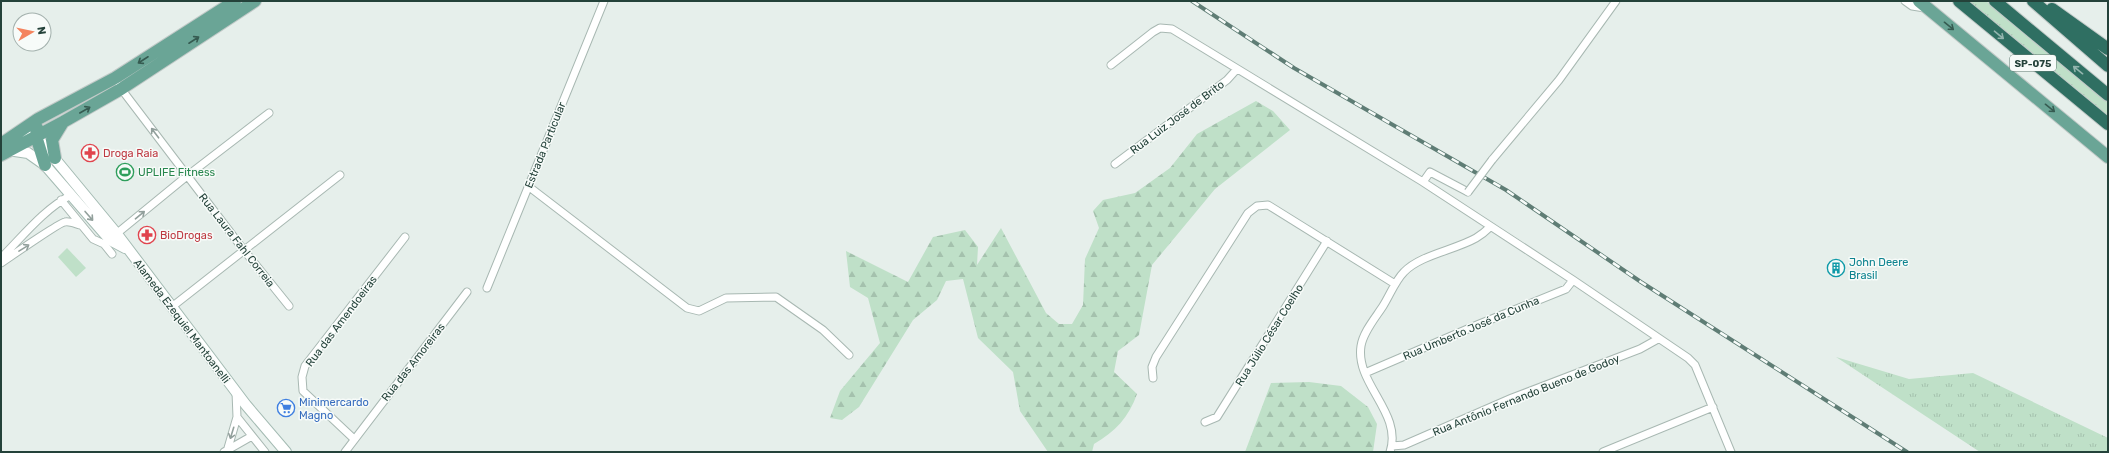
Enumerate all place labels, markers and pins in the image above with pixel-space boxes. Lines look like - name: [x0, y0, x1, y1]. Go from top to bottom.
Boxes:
- pharmacy icon: Droga Raia: [80, 143, 100, 163]
- place label: Droga Raia: [103, 147, 158, 160]
- sports icon: UPLIFE Fitness: [115, 162, 135, 182]
- place label: UPLIFE Fitness: [138, 166, 216, 179]
- pharmacy icon: BioDrogas: [137, 225, 157, 245]
- place label: BioDrogas: [160, 229, 213, 242]
- place label: John Deere Brasil: [1849, 256, 1908, 282]
- building icon: John Deere Brasil: [1826, 258, 1846, 278]
- place label: Minimercardo Magno: [299, 396, 369, 422]
- supermarket icon: Minimercardo Magno: [276, 398, 296, 418]

